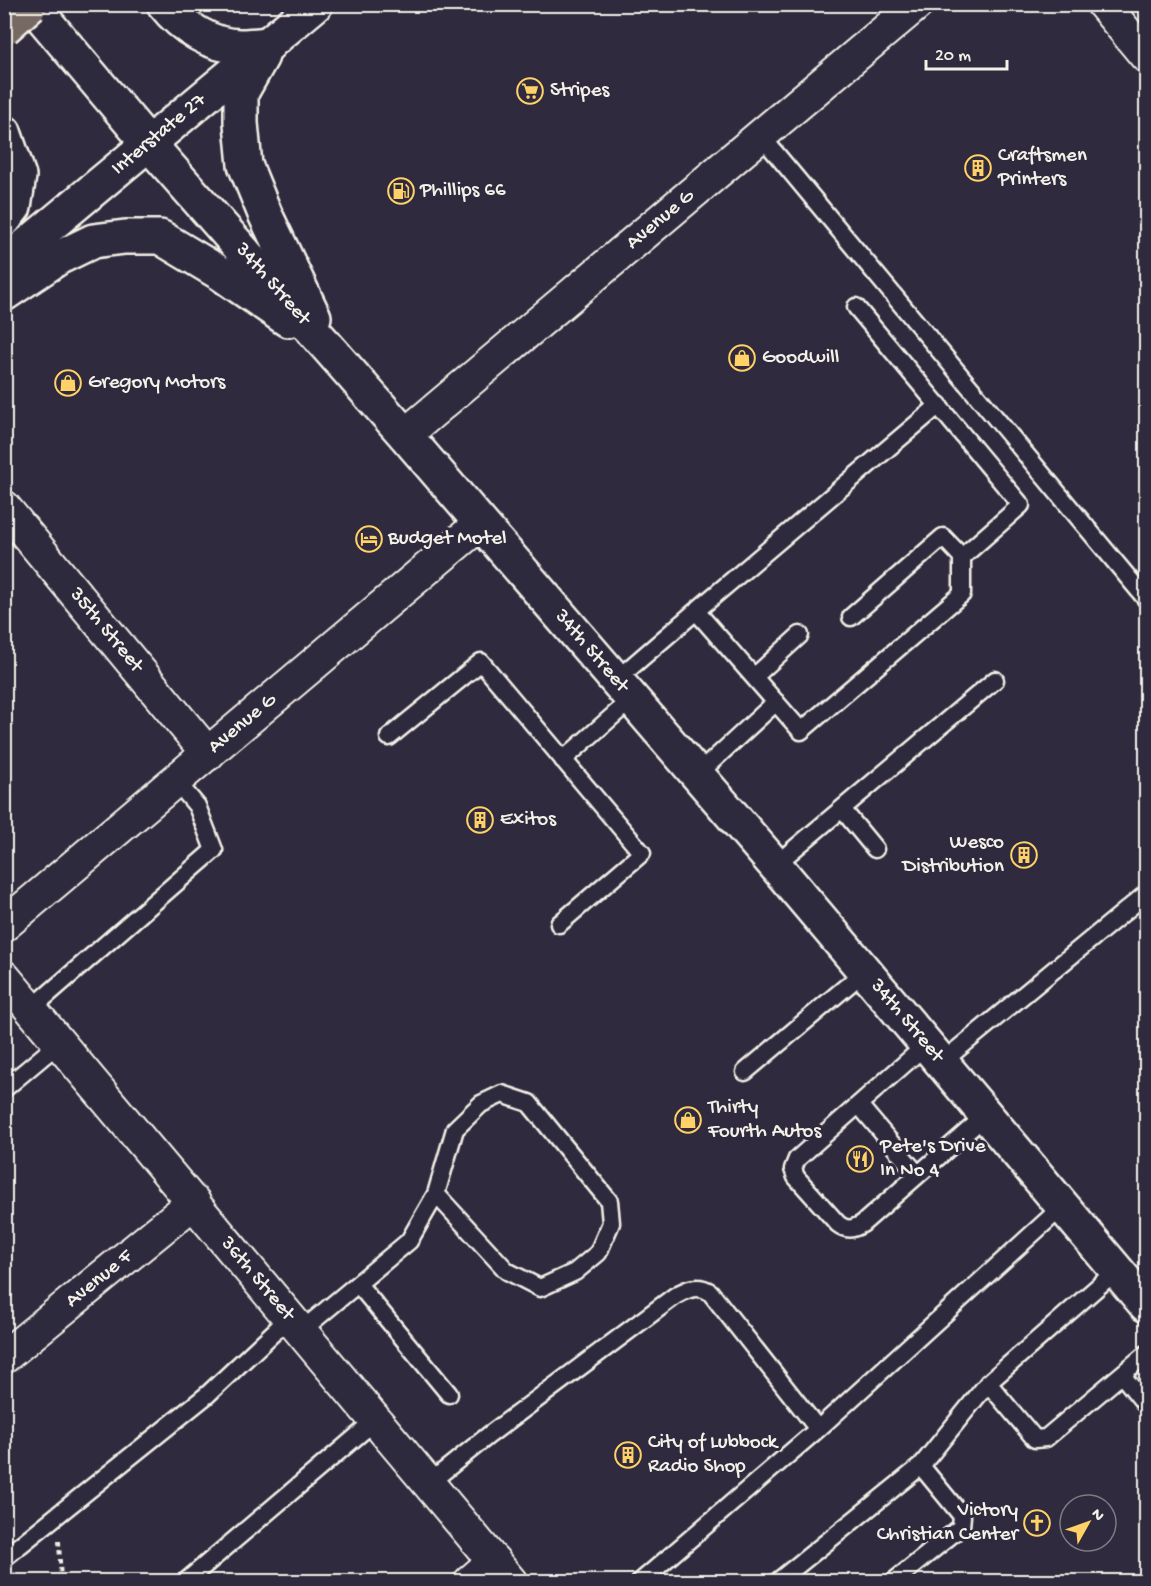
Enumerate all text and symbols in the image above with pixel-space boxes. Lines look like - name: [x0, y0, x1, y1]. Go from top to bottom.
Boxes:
- scale bar: [926, 33, 1007, 71]
- text: 20 m: [935, 46, 971, 67]
- supermarket icon: Stripes: [515, 76, 545, 106]
- place label: Stripes: [550, 79, 610, 104]
- street label: Interstate 27: [107, 87, 212, 181]
- place label: Craftsmen Printers: [997, 144, 1087, 193]
- building icon: Craftsmen Printers: [963, 153, 993, 183]
- fuel station icon: Phillips 66: [386, 176, 416, 206]
- place label: Phillips 66: [419, 179, 506, 204]
- street label: Avenue G: [621, 184, 700, 256]
- street label: 34th Street: [229, 237, 317, 333]
- shop icon: Goodwill: [727, 343, 757, 373]
- place label: Goodwill: [762, 346, 839, 371]
- shop icon: Gregory Motors: [53, 368, 83, 398]
- place label: Gregory Motors: [88, 371, 226, 396]
- hotel icon: Budget Motel: [354, 524, 384, 554]
- place label: Budget Motel: [387, 527, 507, 552]
- street label: 35th Street: [63, 582, 150, 680]
- street label: 34th Street: [548, 604, 635, 700]
- street label: Avenue G: [203, 688, 282, 760]
- building icon: Exitos: [465, 805, 495, 835]
- place label: Exitos: [500, 808, 557, 833]
- place label: Wesco Distribution: [901, 831, 1004, 880]
- building icon: Wesco Distribution: [1009, 840, 1039, 870]
- street label: 34th Street: [864, 973, 950, 1070]
- place label: Thirty Fourth Autos: [707, 1096, 822, 1145]
- shop icon: Thirty Fourth Autos: [673, 1105, 703, 1135]
- place label: Pete's Drive In No 4: [879, 1135, 987, 1184]
- restaurant icon: Pete's Drive In No 4: [845, 1144, 875, 1174]
- street label: 36th Street: [214, 1231, 301, 1328]
- street label: Avenue F: [61, 1244, 139, 1314]
- place label: City of Lubbock Radio Shop: [648, 1431, 780, 1480]
- building icon: City of Lubbock Radio Shop: [613, 1440, 643, 1470]
- north arrow: [1058, 1493, 1118, 1553]
- place label: Victory Christian Center: [877, 1499, 1020, 1548]
- text: N: [1086, 1505, 1108, 1526]
- church icon: Victory Christian Center: [1022, 1508, 1052, 1538]

